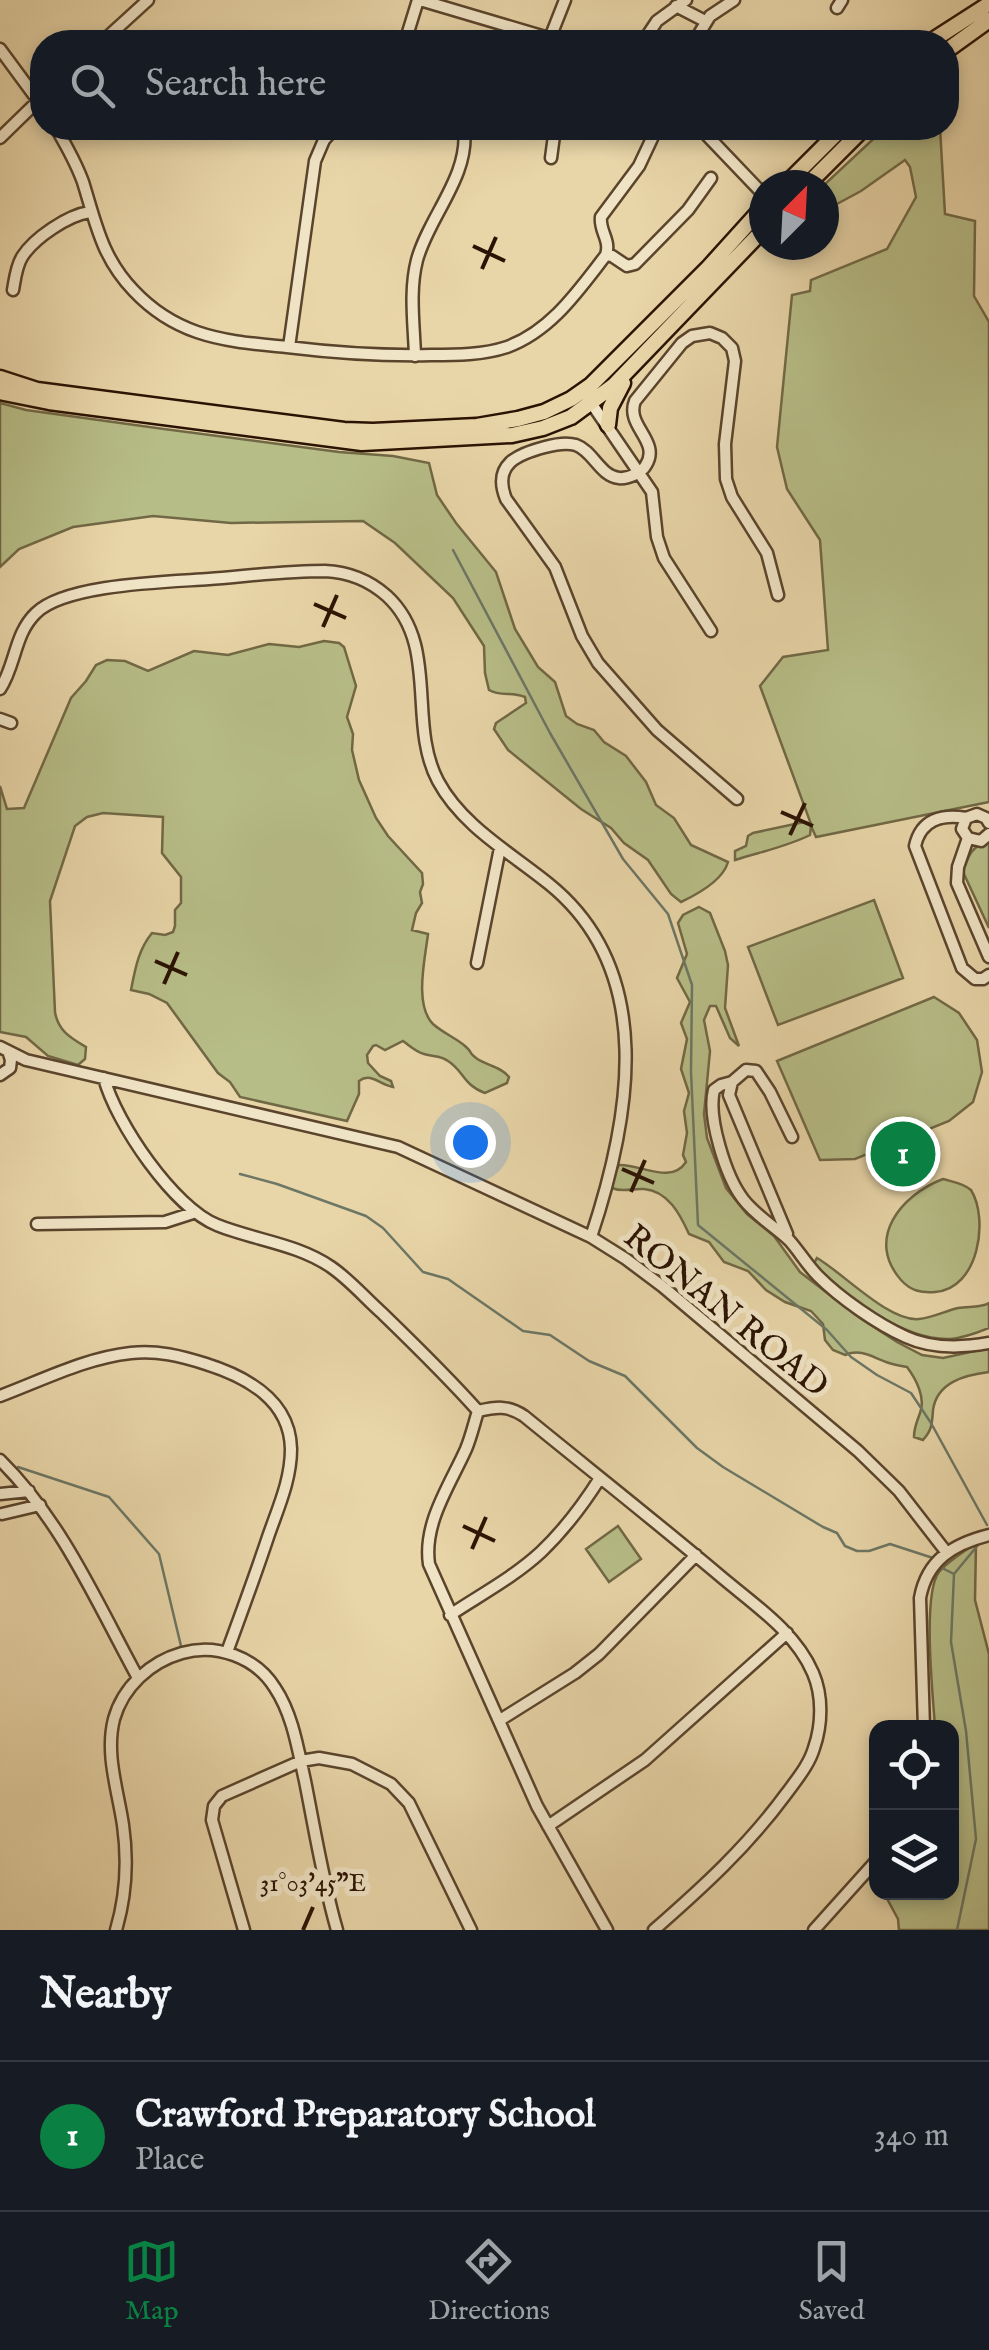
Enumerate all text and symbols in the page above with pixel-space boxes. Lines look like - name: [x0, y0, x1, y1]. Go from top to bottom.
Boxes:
- search box: [30, 30, 959, 140]
- icon: search: [65, 58, 120, 113]
- text: Search here: [145, 61, 326, 109]
- north arrow: [749, 170, 839, 260]
- pin: 1: [870, 1116, 936, 1192]
- your location: [445, 1117, 496, 1168]
- street label: RONAN ROAD: [614, 1215, 837, 1409]
- map controls: [869, 1720, 959, 1900]
- button: locate: [869, 1720, 959, 1810]
- button: layers: [869, 1810, 959, 1900]
- text: 31°03'45"E: [260, 1868, 366, 1900]
- text: Nearby: [40, 1969, 171, 2022]
- text: Crawford Preparatory School: [135, 2092, 595, 2140]
- text: 1: [67, 2116, 78, 2157]
- text: 340 m: [874, 2116, 949, 2157]
- text: Place: [135, 2140, 205, 2181]
- tab: Map: [124, 2234, 179, 2329]
- tab: Directions: [428, 2234, 550, 2329]
- tab: Saved: [798, 2234, 865, 2329]

